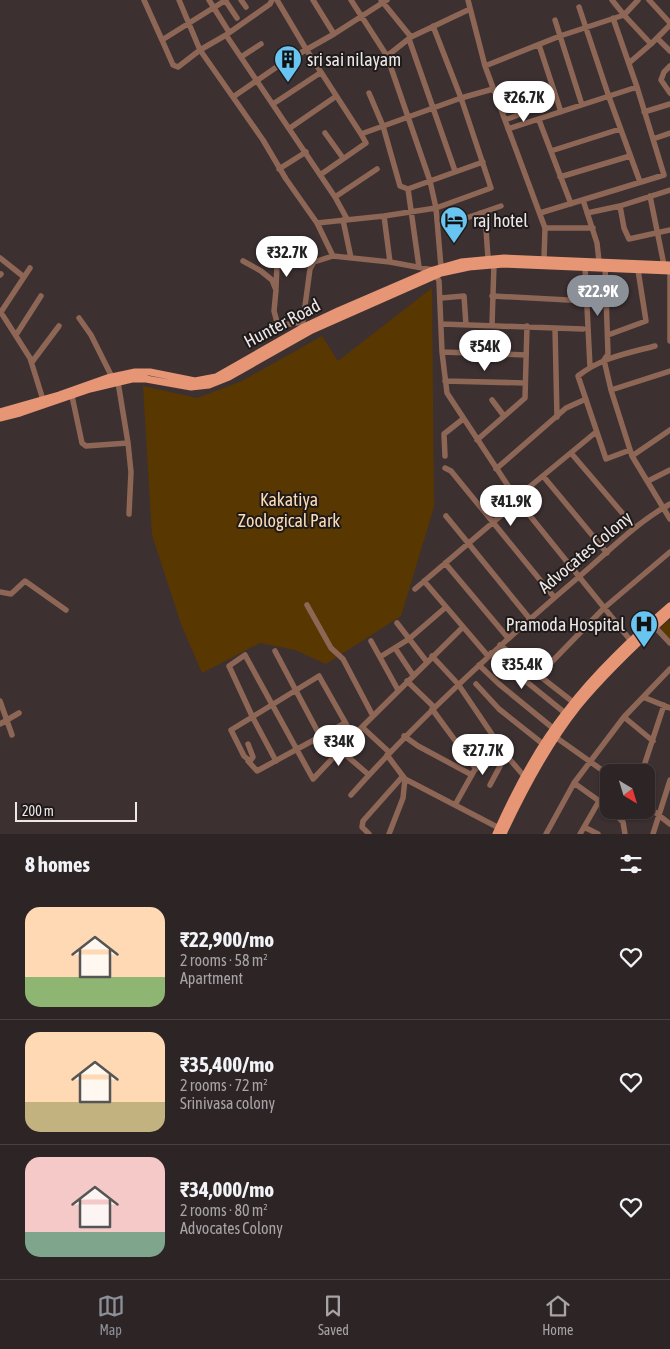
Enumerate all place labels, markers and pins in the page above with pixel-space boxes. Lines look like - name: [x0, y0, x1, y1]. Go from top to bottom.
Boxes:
- building icon: sri sai nilayam: [273, 44, 303, 83]
- place label: sri sai nilayam: [307, 49, 401, 70]
- pin: ₹26.7K: [483, 80, 565, 123]
- hotel icon: raj hotel: [439, 205, 469, 244]
- place label: raj hotel: [473, 210, 528, 231]
- pin: ₹32.7K: [246, 236, 328, 278]
- pin: ₹22.9K: [557, 274, 639, 317]
- pin: ₹54K: [455, 330, 515, 372]
- pin: ₹41.9K: [470, 484, 552, 527]
- hospital icon: Pramoda Hospital: [629, 609, 659, 648]
- place label: Pramoda Hospital: [506, 614, 625, 635]
- pin: ₹35.4K: [481, 648, 563, 690]
- pin: ₹34K: [309, 724, 369, 767]
- pin: ₹27.7K: [442, 734, 524, 776]

